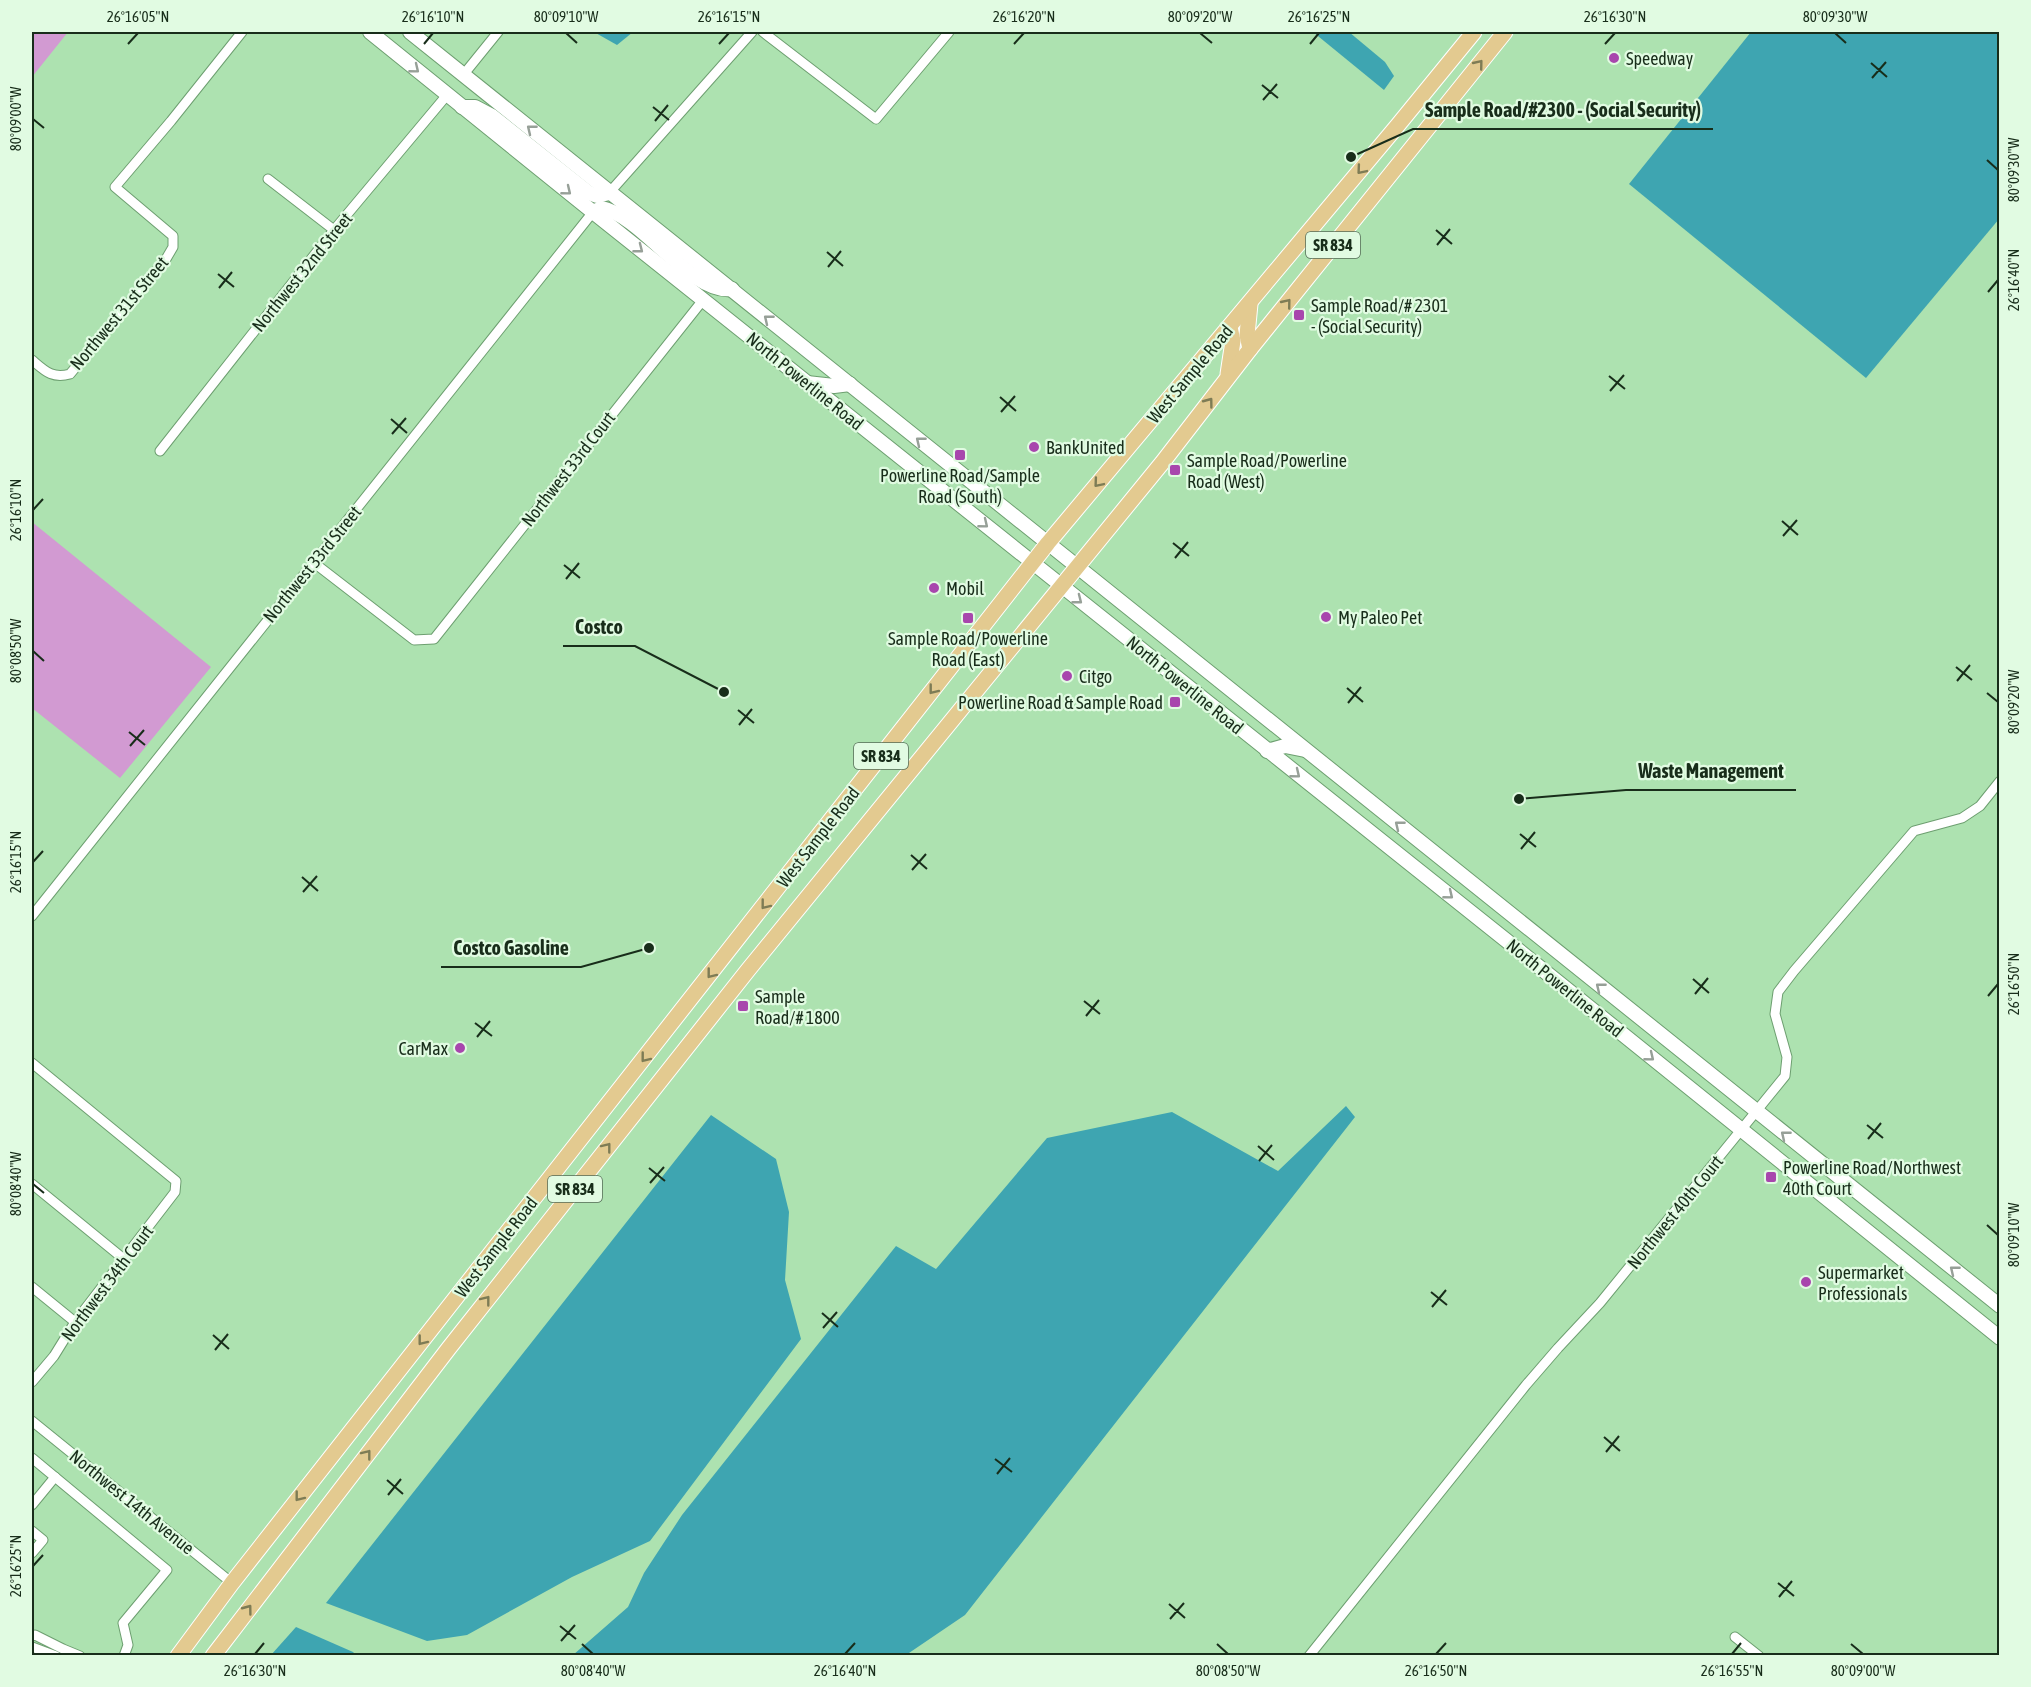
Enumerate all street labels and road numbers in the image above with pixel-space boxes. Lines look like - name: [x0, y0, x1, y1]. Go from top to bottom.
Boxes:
- street label: Northwest 32nd Street: [248, 208, 356, 336]
- road number: SR 834: [1306, 232, 1360, 258]
- street label: Northwest 31st Street: [66, 252, 172, 374]
- street label: West Sample Road: [1143, 321, 1237, 427]
- street label: North Powerline Road: [742, 327, 868, 435]
- street label: Northwest 33rd Court: [517, 408, 619, 530]
- street label: Northwest 33rd Street: [259, 502, 365, 626]
- street label: North Powerline Road: [1122, 631, 1248, 739]
- road number: SR 834: [854, 743, 908, 769]
- street label: West Sample Road: [772, 783, 864, 891]
- street label: North Powerline Road: [1502, 934, 1628, 1042]
- street label: Northwest 40th Court: [1623, 1151, 1727, 1273]
- road number: SR 834: [548, 1176, 602, 1202]
- street label: West Sample Road: [450, 1193, 542, 1301]
- street label: Northwest 34th Court: [57, 1221, 157, 1345]
- street label: Northwest 14th Avenue: [66, 1445, 198, 1559]

